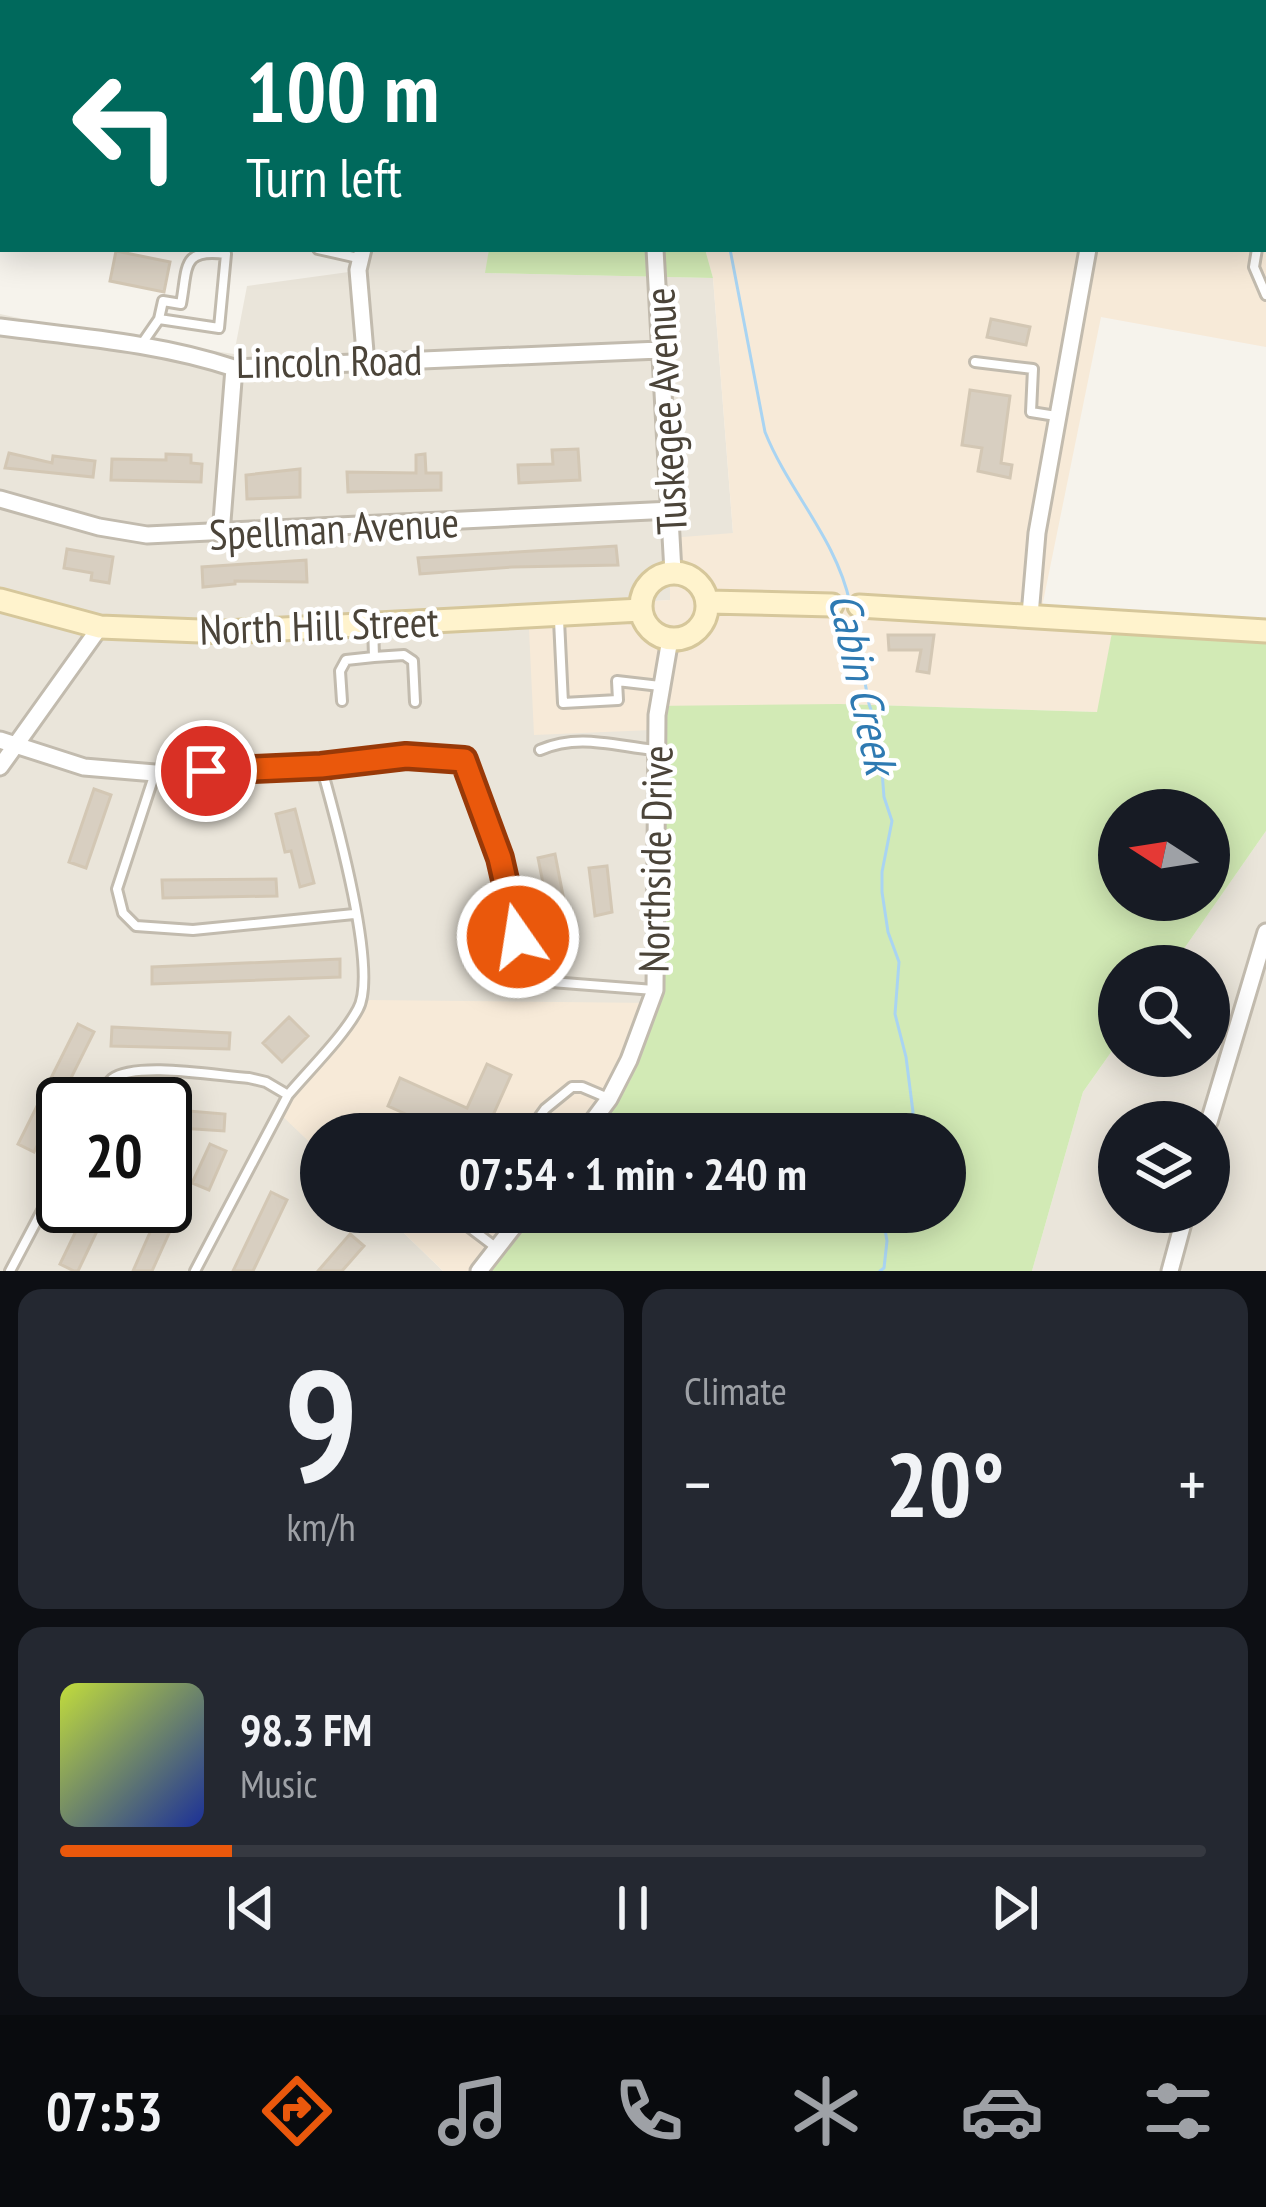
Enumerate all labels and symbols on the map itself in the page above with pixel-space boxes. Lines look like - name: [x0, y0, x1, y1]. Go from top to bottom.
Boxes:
- street label: Tuskegee Avenue: [631, 286, 699, 536]
- street label: Lincoln Road: [235, 332, 423, 390]
- street label: Spellman Avenue: [208, 494, 460, 562]
- water label: Cabin Creek: [817, 587, 912, 783]
- street label: North Hill Street: [198, 593, 440, 657]
- pin: [155, 720, 257, 822]
- street label: Northside Drive: [626, 745, 684, 973]
- north arrow: [1098, 789, 1230, 921]
- position arrow: [455, 874, 581, 1000]
- speed limit sign: 20: [36, 1077, 192, 1233]

